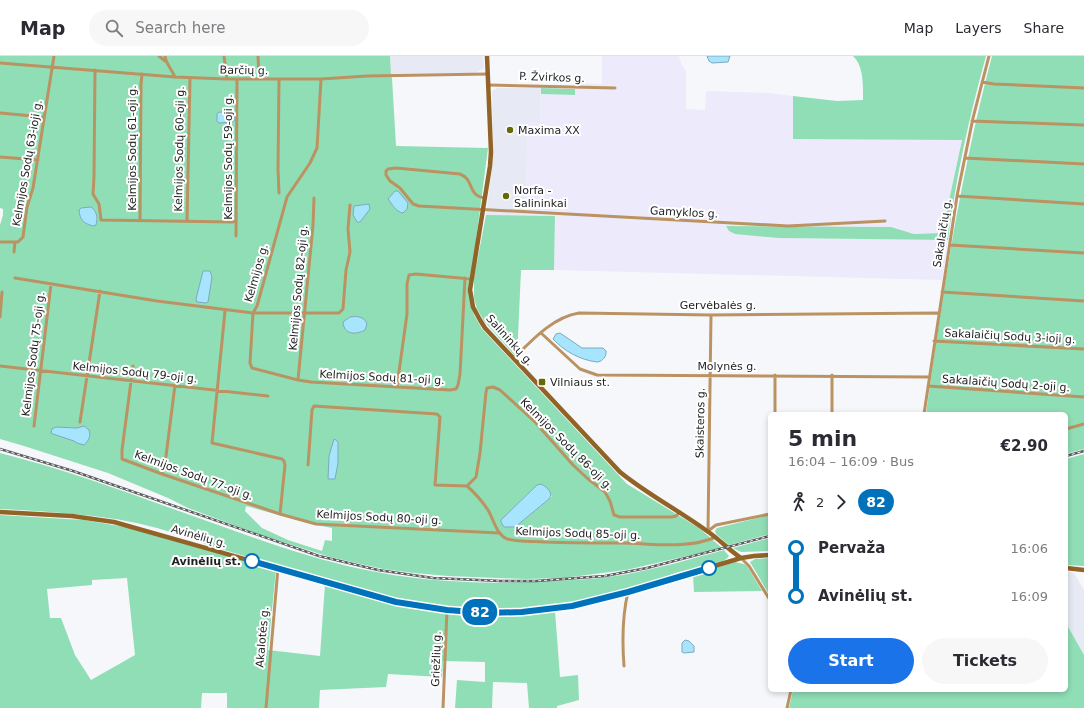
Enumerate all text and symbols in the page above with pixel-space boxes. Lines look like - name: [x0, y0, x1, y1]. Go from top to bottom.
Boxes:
- search box: [89, 10, 369, 46]
- text: Map: [20, 17, 65, 39]
- icon: search: [103, 17, 125, 39]
- text: Search here: [135, 19, 225, 37]
- text: Map: [904, 20, 933, 36]
- text: Layers: [955, 20, 1002, 36]
- text: Share: [1024, 20, 1064, 36]
- street label: Barčių g.: [220, 64, 268, 77]
- street label: P. Žvirkos g.: [519, 70, 585, 85]
- street label: Kelmijos Sodų 61-oji g.: [126, 85, 139, 211]
- street label: Kelmijos Sodų 60-oji g.: [172, 86, 187, 212]
- street label: Kelmijos Sodų 59-oji g.: [222, 94, 235, 220]
- street label: Kelmijos Sodų 63-ioji g.: [10, 99, 45, 227]
- place label: Maxima XX: [518, 124, 580, 137]
- marker: Maxima XX: [505, 125, 515, 135]
- place label: Norfa - Salininkai: [514, 184, 567, 210]
- marker: Norfa - Salininkai: [501, 191, 511, 201]
- street label: Sakalaičių g.: [931, 198, 954, 268]
- street label: Gamyklos g.: [650, 204, 718, 221]
- street label: Kelmijos Sodų 82-oji g.: [287, 225, 310, 351]
- street label: Kelmijos g.: [242, 243, 271, 304]
- street label: Kelmijos Sodų 75-oji g.: [19, 291, 48, 417]
- street label: Gervėbalės g.: [680, 299, 756, 312]
- street label: Salininkų g.: [483, 312, 536, 369]
- street label: Sakalaičių Sodų 3-ioji g.: [944, 327, 1076, 346]
- street label: Kelmijos Sodų 79-oji g.: [72, 359, 198, 386]
- street label: Molynės g.: [697, 360, 757, 373]
- street label: Kelmijos Sodų 81-oji g.: [319, 368, 445, 387]
- street label: Sakalaičių Sodų 2-oji g.: [942, 373, 1070, 394]
- place label: Vilniaus st.: [550, 376, 610, 389]
- marker: Vilniaus st.: [537, 377, 547, 387]
- street label: Skaisteros g.: [693, 388, 708, 458]
- street label: Kelmijos Sodų 86-oji g.: [518, 395, 616, 493]
- text: 5 min: [788, 426, 857, 451]
- text: €2.90: [1001, 437, 1048, 455]
- street label: Kelmijos Sodų 77-oji g.: [133, 448, 255, 503]
- text: 16:04 – 16:09 · Bus: [788, 454, 914, 469]
- icon: walk: [788, 491, 810, 513]
- icon: forward: [830, 491, 852, 513]
- text: 82: [866, 494, 886, 510]
- text: 2: [816, 495, 824, 510]
- street label: Kelmijos Sodų 80-oji g.: [316, 508, 442, 527]
- street label: Avinėlių g.: [170, 522, 228, 551]
- street label: Kelmijos Sodų 85-oji g.: [515, 525, 641, 542]
- text: Pervaža: [818, 539, 885, 557]
- text: 16:06: [1011, 541, 1048, 556]
- marker: Avinėlių st.: [244, 553, 260, 569]
- place label: Avinėlių st.: [171, 555, 241, 568]
- unlabelled marker: [701, 560, 717, 576]
- text: Avinėlių st.: [818, 587, 913, 605]
- text: 16:09: [1011, 589, 1048, 604]
- line badge: 82: [462, 599, 498, 625]
- text: 82: [470, 604, 490, 620]
- street label: Akalotės g.: [253, 606, 272, 668]
- street label: Griežlių g.: [429, 631, 444, 687]
- button: Start: [788, 638, 914, 684]
- button: Tickets: [922, 638, 1048, 684]

